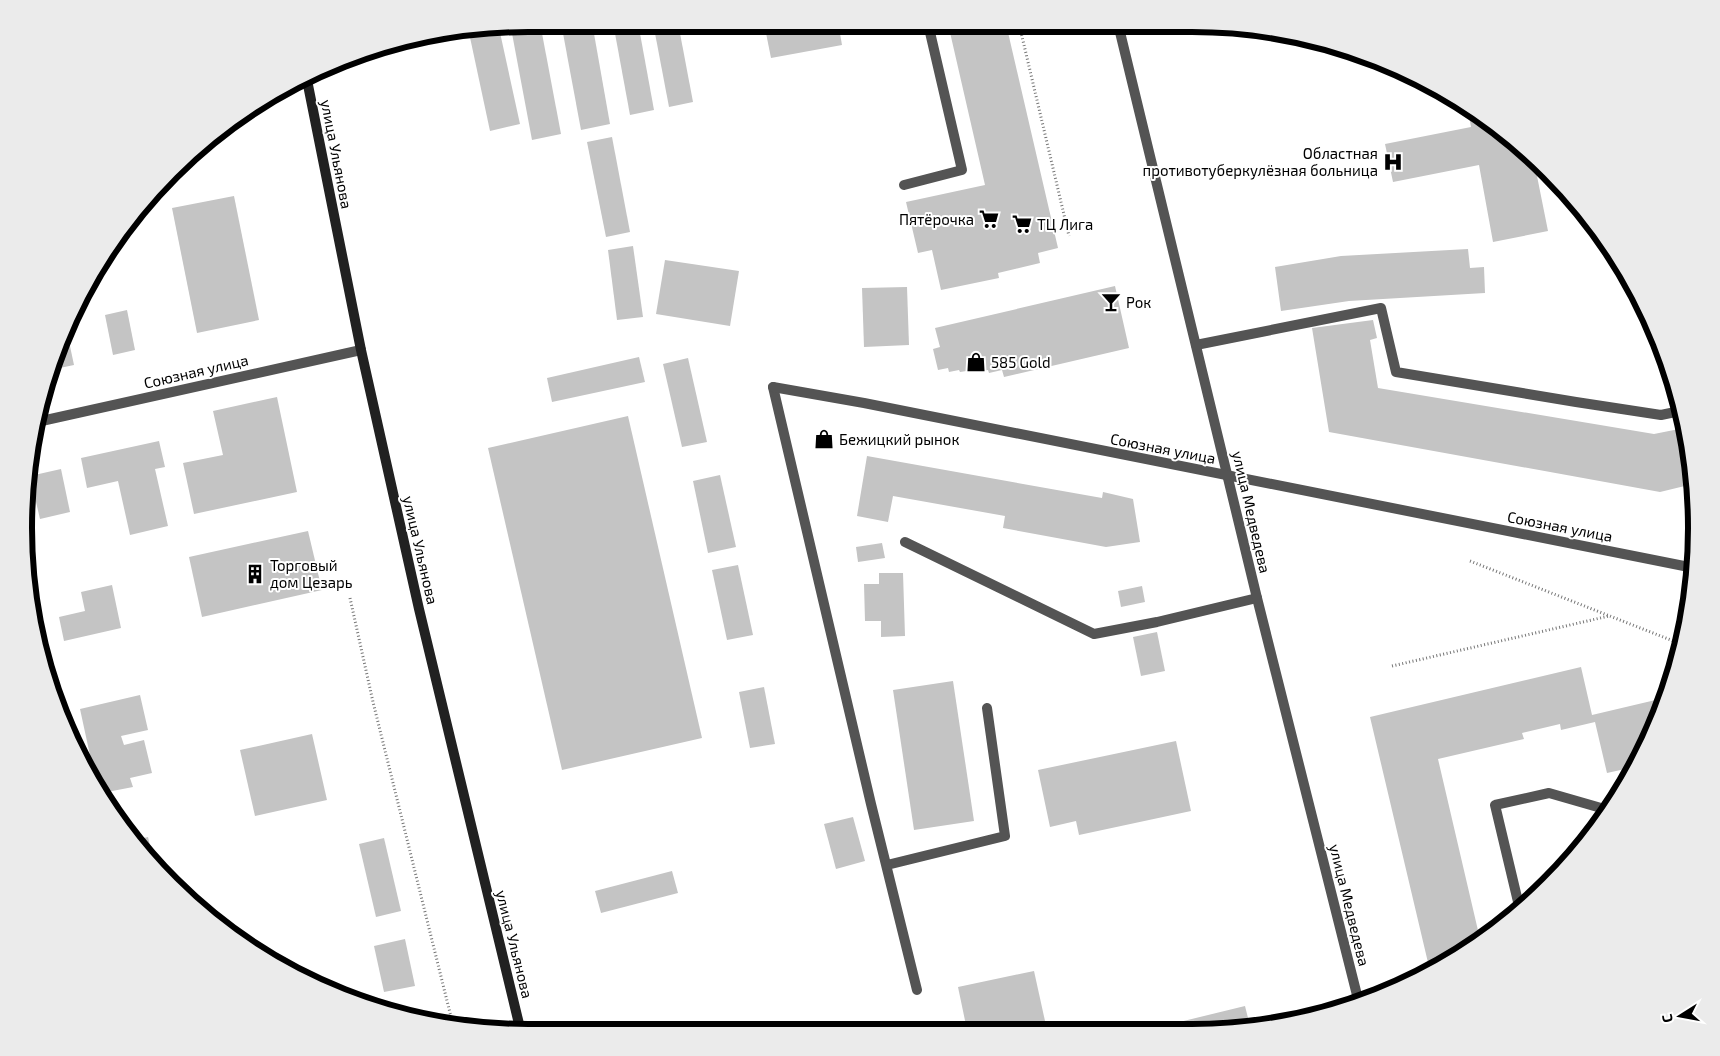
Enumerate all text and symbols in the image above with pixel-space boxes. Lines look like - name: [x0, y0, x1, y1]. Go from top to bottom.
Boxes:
- street label: улица Ульянова: [317, 98, 356, 210]
- place label: Областная противотуберкулёзная больница: [1143, 144, 1378, 180]
- hospital icon: Областная противотуберкулёзная больница: [1382, 151, 1404, 173]
- supermarket icon: Пятёрочка: [978, 208, 1000, 230]
- place label: Пятёрочка: [899, 210, 974, 228]
- supermarket icon: ТЦ Лига: [1011, 213, 1033, 235]
- place label: ТЦ Лига: [1037, 215, 1093, 233]
- bar icon: Рок: [1100, 291, 1122, 313]
- place label: Рок: [1126, 293, 1151, 311]
- street label: Союзная улица: [142, 350, 250, 393]
- shop icon: 585 Gold: [965, 351, 987, 373]
- place label: 585 Gold: [991, 353, 1051, 371]
- shop icon: Бежицкий рынок: [813, 428, 835, 450]
- street label: Союзная улица: [1109, 429, 1217, 468]
- place label: Бежицкий рынок: [839, 430, 959, 448]
- street label: улица Медведева: [1228, 449, 1275, 575]
- street label: улица Ульянова: [399, 494, 442, 606]
- street label: Союзная улица: [1506, 507, 1614, 546]
- place label: Торговый дом Цезарь: [270, 556, 353, 591]
- building icon: Торговый дом Цезарь: [244, 563, 266, 585]
- street label: улица Медведева: [1325, 842, 1374, 968]
- street label: улица Ульянова: [492, 888, 537, 1000]
- north arrow: [1655, 991, 1705, 1041]
- text: С: [1658, 1013, 1676, 1024]

